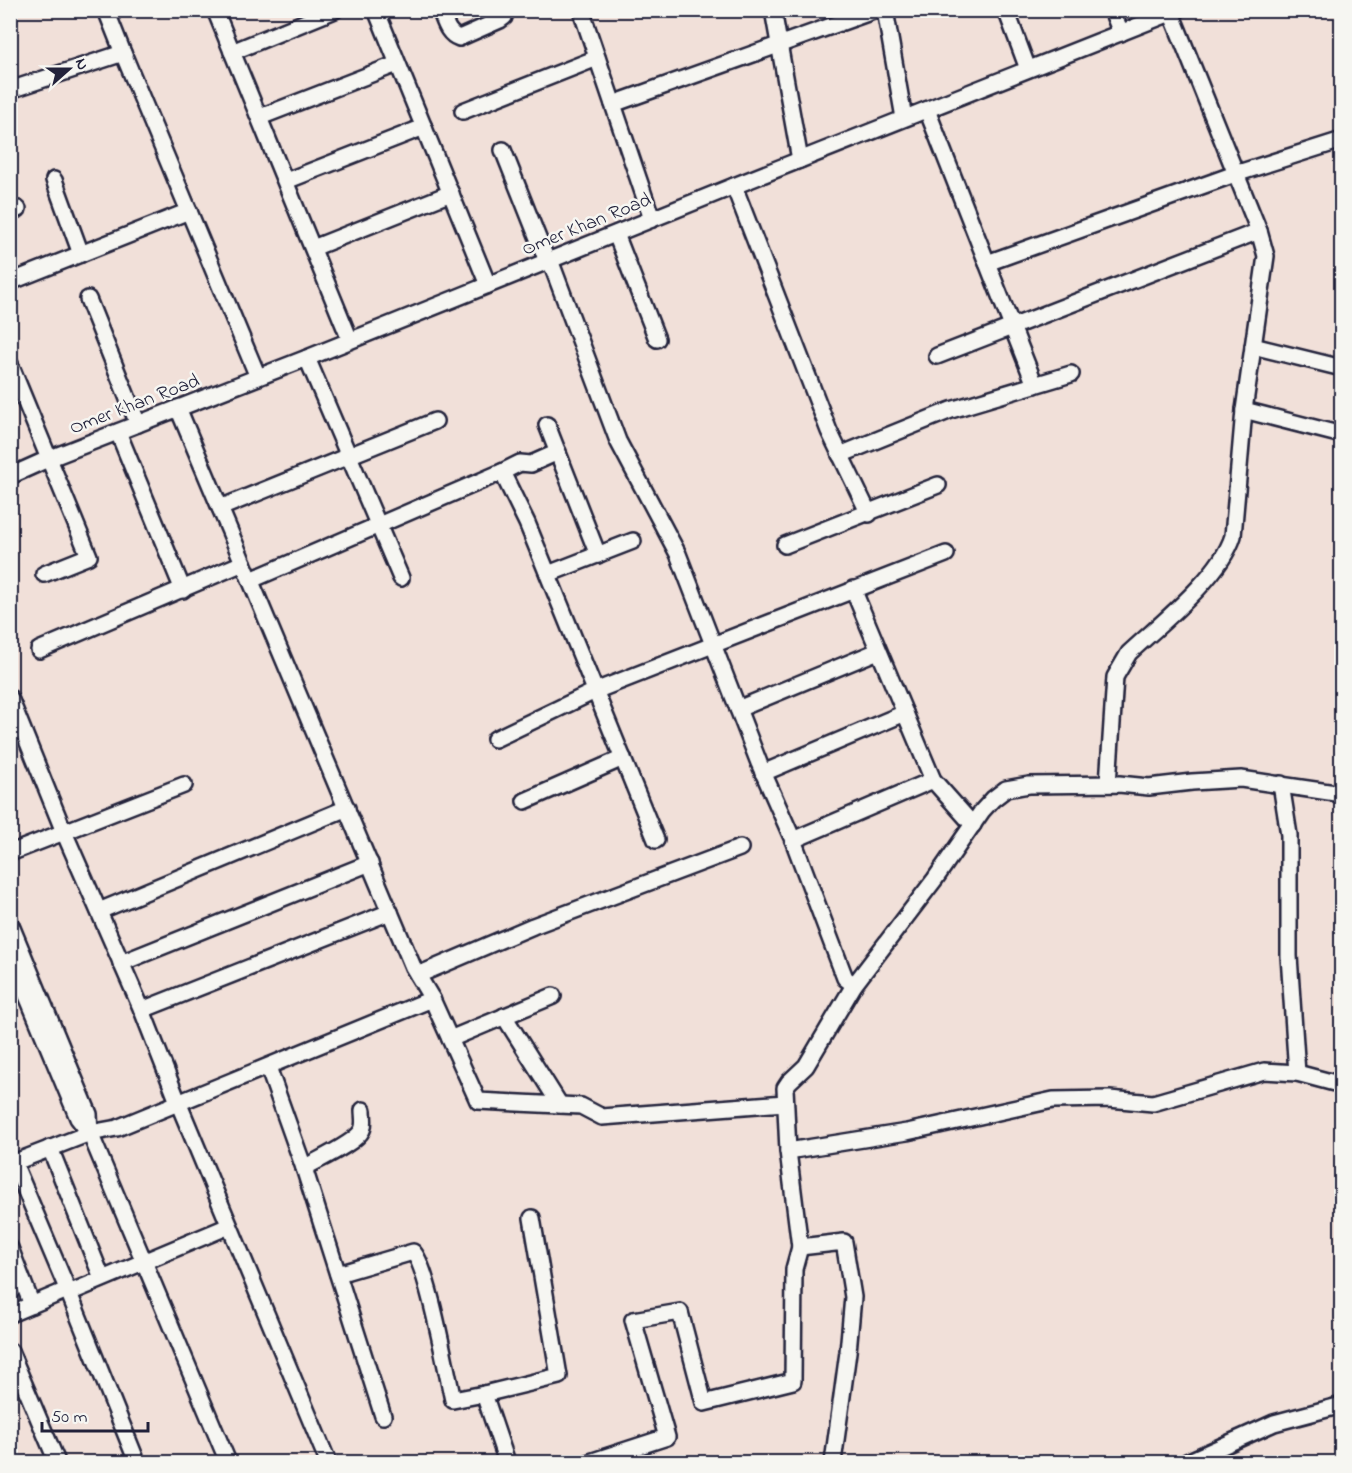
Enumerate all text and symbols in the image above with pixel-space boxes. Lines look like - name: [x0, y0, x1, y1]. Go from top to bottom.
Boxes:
- north arrow: [39, 39, 99, 99]
- text: N: [68, 55, 94, 74]
- street label: Omer Khan Road: [518, 186, 656, 264]
- street label: Omer Khan Road: [66, 367, 204, 443]
- scale bar: [42, 1395, 148, 1433]
- text: 50 m: [51, 1405, 88, 1431]

